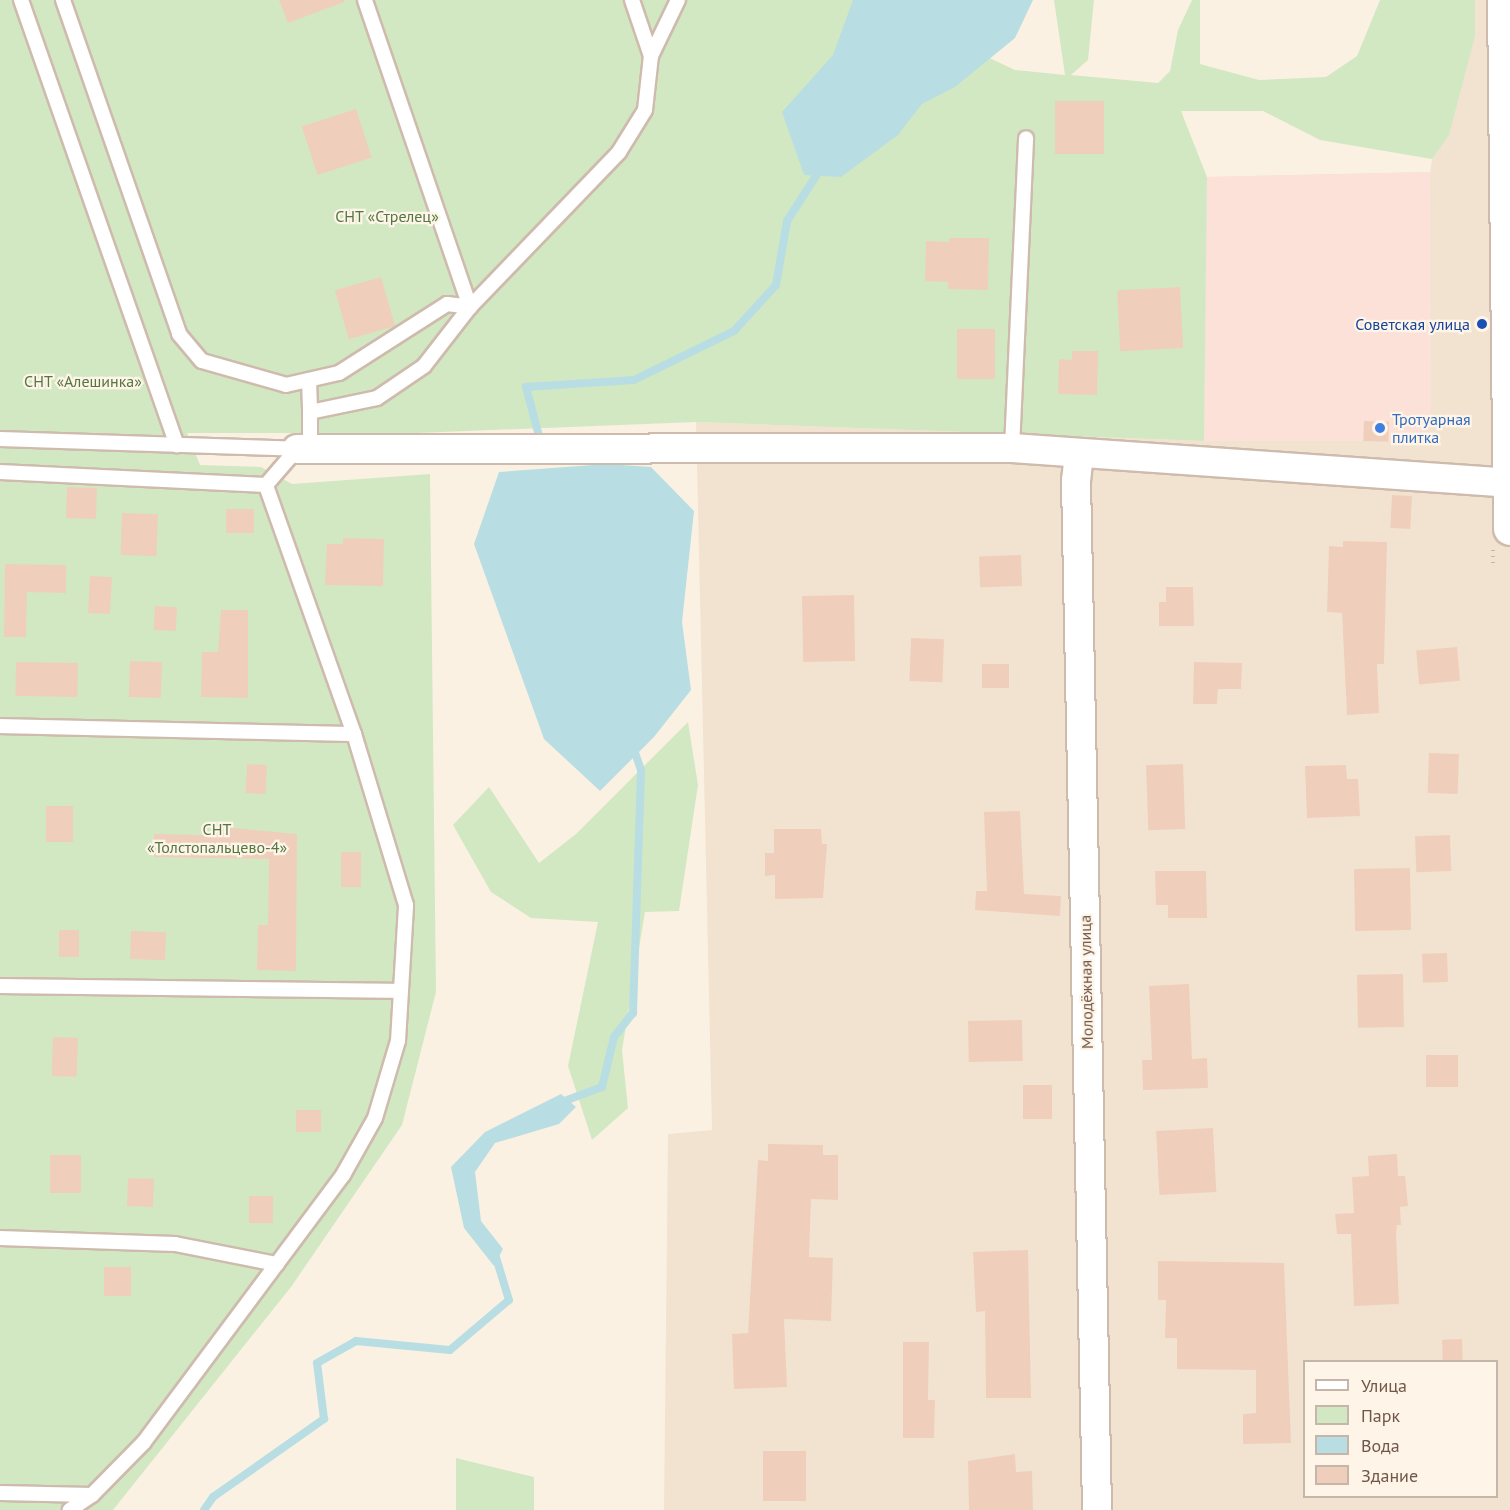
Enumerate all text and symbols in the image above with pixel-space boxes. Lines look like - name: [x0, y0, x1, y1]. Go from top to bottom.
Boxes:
- park label: СНТ «Стрелец»: [335, 206, 439, 226]
- place label: Советская улица: [1355, 314, 1470, 334]
- marker: Советская улица: [1475, 317, 1489, 331]
- park label: СНТ «Алешинка»: [24, 371, 142, 391]
- place label: Тротуарная плитка: [1392, 409, 1471, 447]
- marker: Тротуарная плитка: [1373, 421, 1387, 435]
- park label: СНТ «Толстопальцево-4»: [147, 819, 287, 857]
- street label: Молодёжная улица: [1075, 915, 1097, 1049]
- legend: [1303, 1360, 1498, 1498]
- text: Улица: [1361, 1374, 1407, 1397]
- text: Парк: [1361, 1404, 1400, 1427]
- text: Вода: [1361, 1434, 1400, 1457]
- text: Здание: [1361, 1464, 1418, 1487]

